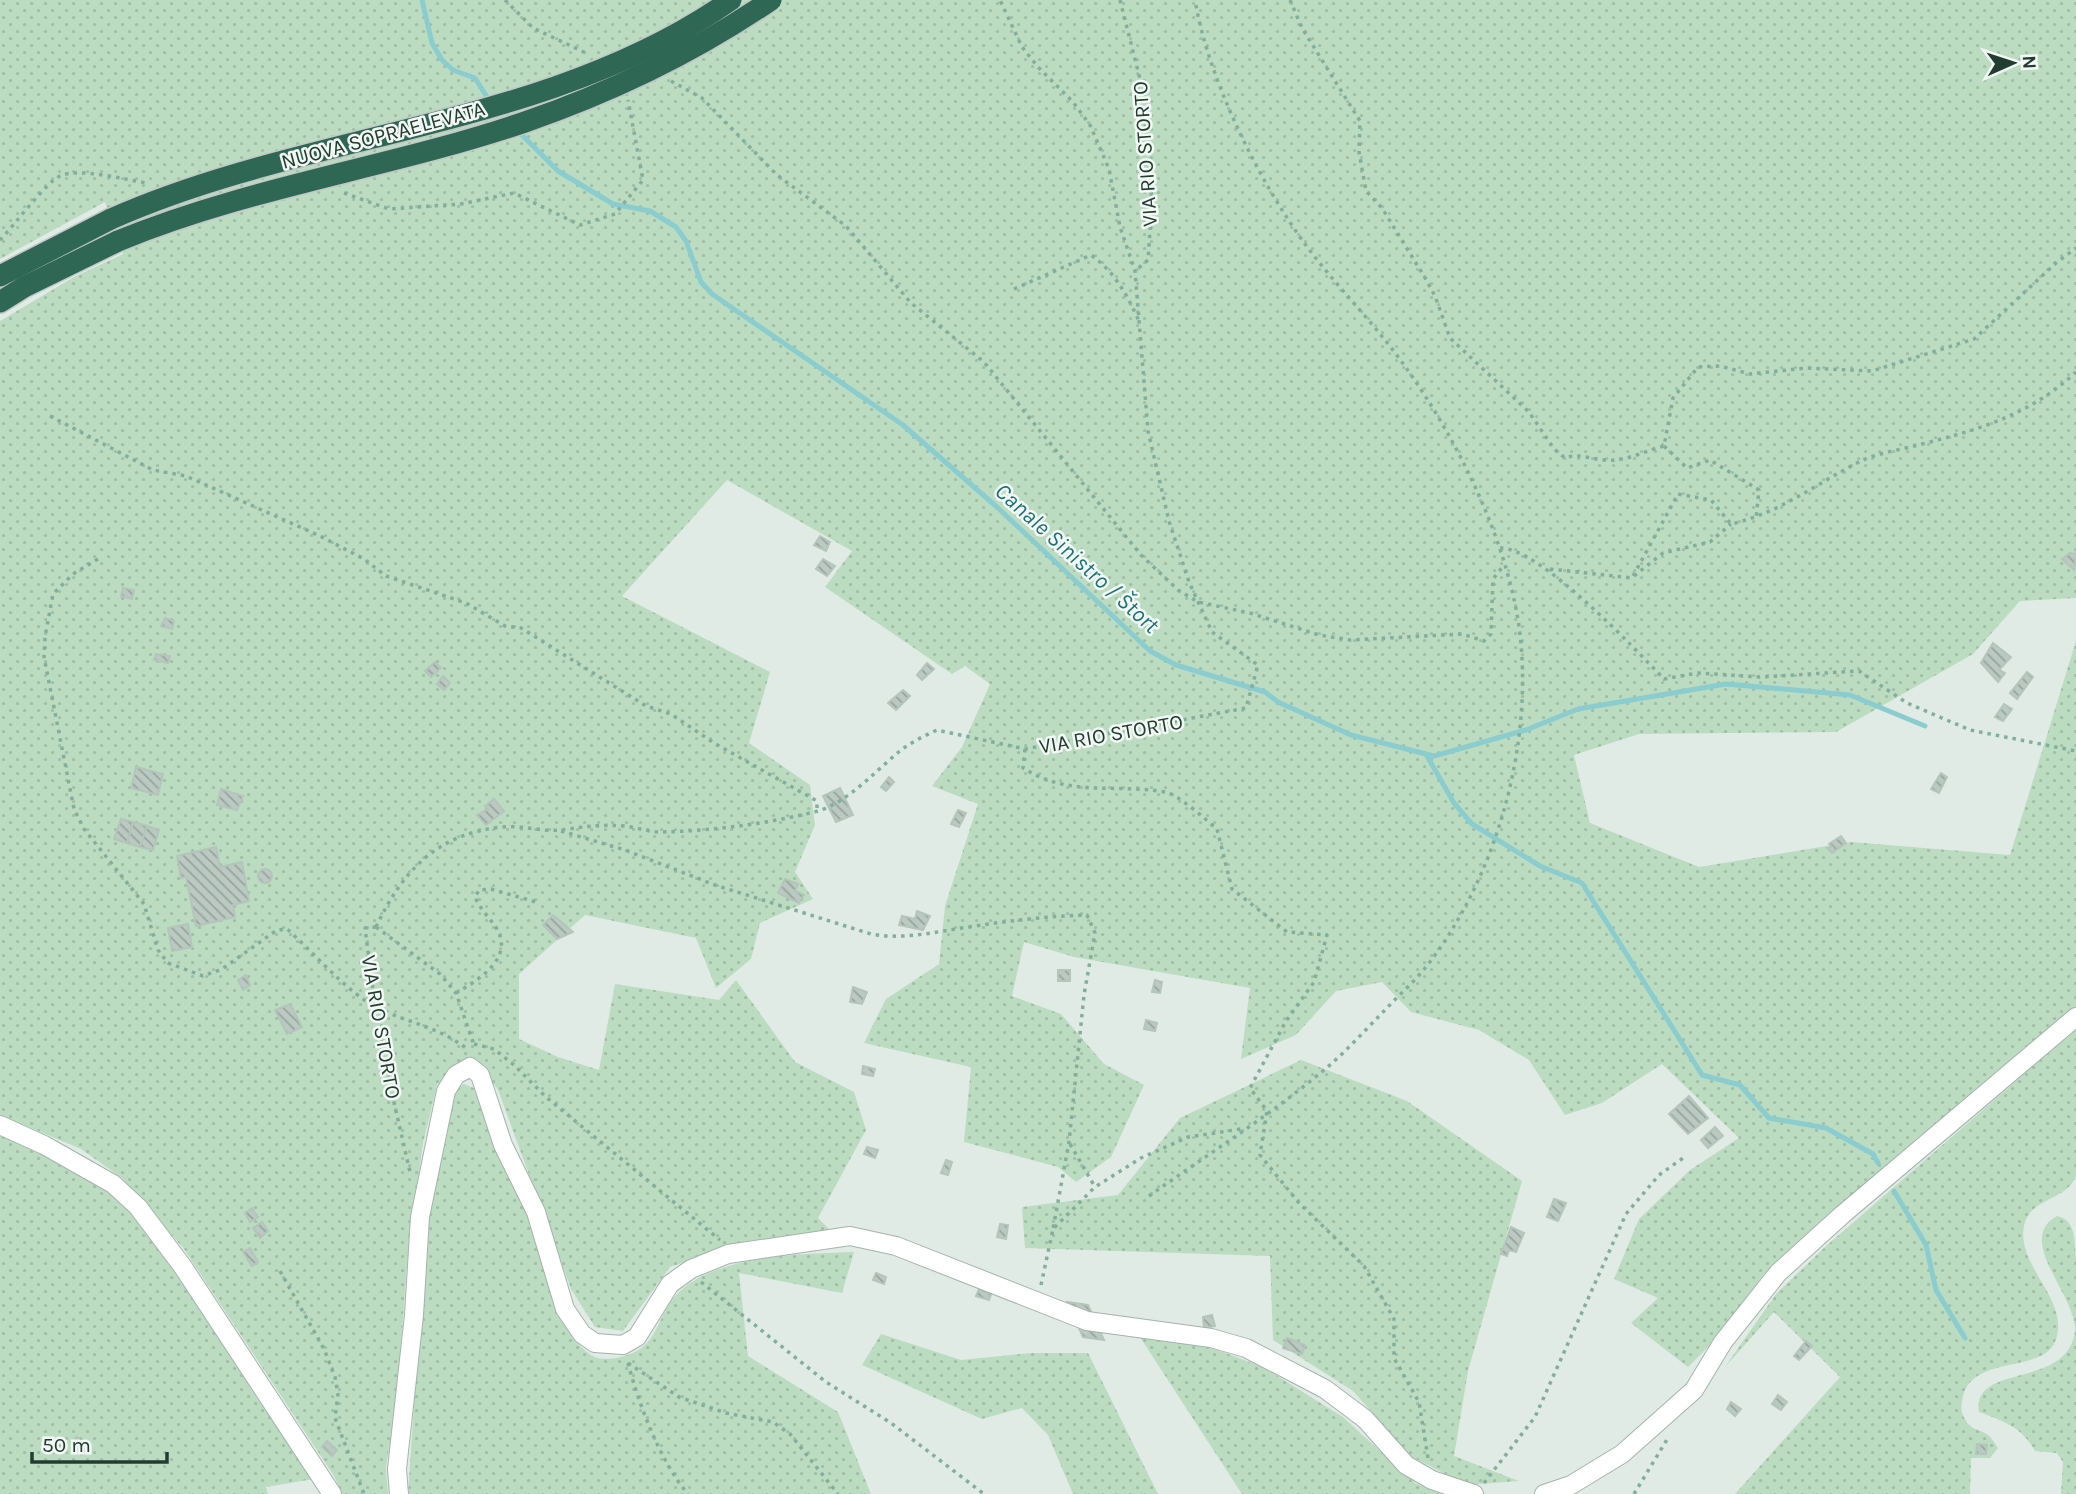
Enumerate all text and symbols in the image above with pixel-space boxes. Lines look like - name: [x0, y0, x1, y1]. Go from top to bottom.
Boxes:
- north arrow: [1978, 28, 2048, 98]
- text: N: [2018, 55, 2040, 70]
- street label: VIA RIO STORTO: [1128, 80, 1162, 228]
- street label: NUOVA SOPRAELEVATA: [279, 96, 487, 174]
- water label: Canale Sinistro / Štort: [990, 477, 1165, 639]
- street label: VIA RIO STORTO: [1037, 710, 1185, 758]
- street label: VIA RIO STORTO: [357, 953, 405, 1101]
- scale bar: [32, 1420, 166, 1464]
- text: 50 m: [42, 1433, 91, 1457]

